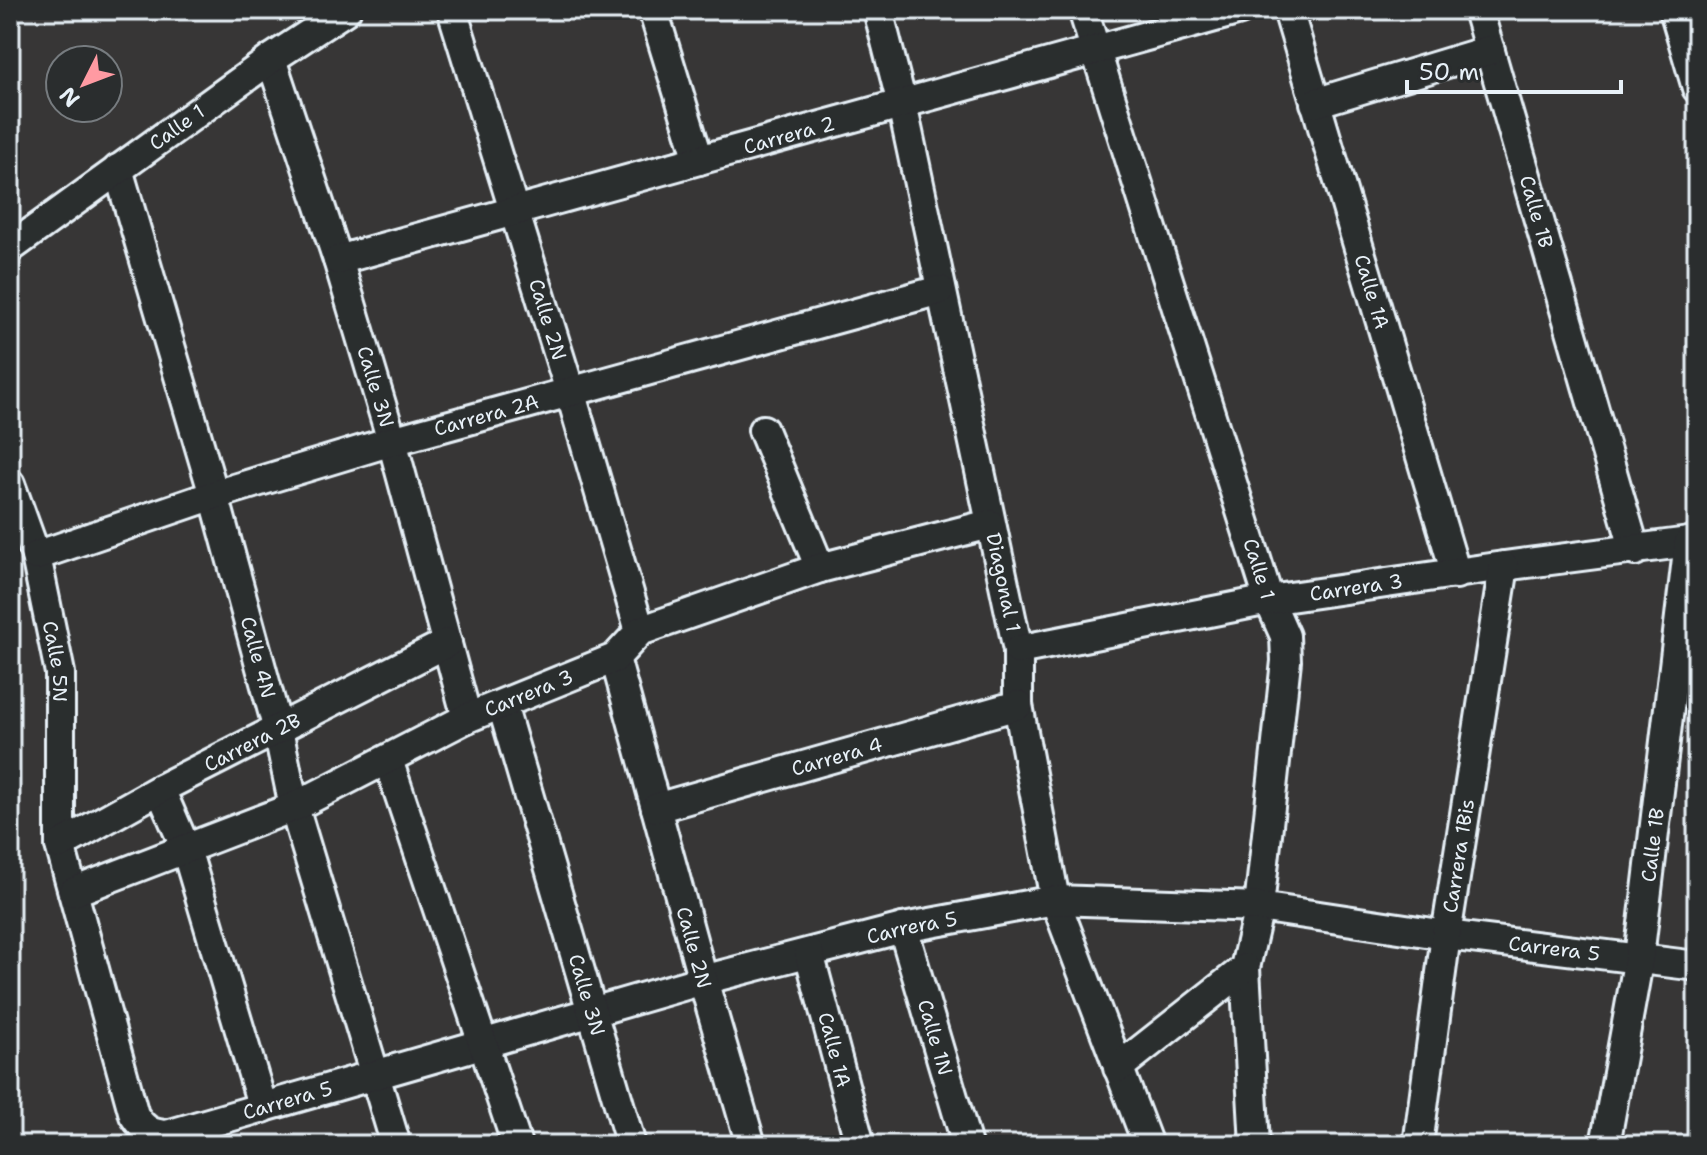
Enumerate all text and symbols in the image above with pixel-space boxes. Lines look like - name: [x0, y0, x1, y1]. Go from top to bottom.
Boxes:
- north arrow: [44, 44, 124, 124]
- scale bar: [1407, 44, 1621, 94]
- text: 50 m: [1419, 56, 1479, 88]
- text: N: [53, 81, 86, 113]
- street label: Calle 1: [144, 98, 210, 156]
- street label: Carrera 2: [740, 110, 838, 160]
- street label: Calle 1B: [1514, 172, 1559, 251]
- street label: Calle 1A: [1349, 251, 1395, 332]
- street label: Calle 2N: [523, 276, 573, 363]
- street label: Calle 3N: [351, 343, 400, 430]
- street label: Carrera 2A: [431, 388, 542, 442]
- street label: Diagonal 1: [980, 530, 1027, 634]
- street label: Calle 1: [1237, 535, 1281, 603]
- street label: Carrera 3: [1308, 568, 1404, 607]
- street label: Calle 4N: [235, 613, 282, 701]
- street label: Calle 5N: [37, 619, 73, 702]
- street label: Carrera 3: [480, 663, 577, 723]
- street label: Carrera 2B: [199, 707, 305, 778]
- street label: Carrera 4: [788, 731, 885, 782]
- street label: Carrera 1Bis: [1437, 797, 1480, 915]
- street label: Calle 1B: [1635, 806, 1670, 883]
- street label: Calle 2N: [671, 904, 718, 991]
- street label: Carrera 5: [864, 905, 959, 950]
- street label: Carrera 5: [1507, 930, 1602, 967]
- street label: Calle 3N: [563, 951, 611, 1039]
- street label: Calle 1N: [912, 996, 959, 1078]
- street label: Calle 1A: [812, 1009, 857, 1090]
- street label: Carrera 5: [240, 1075, 335, 1125]

